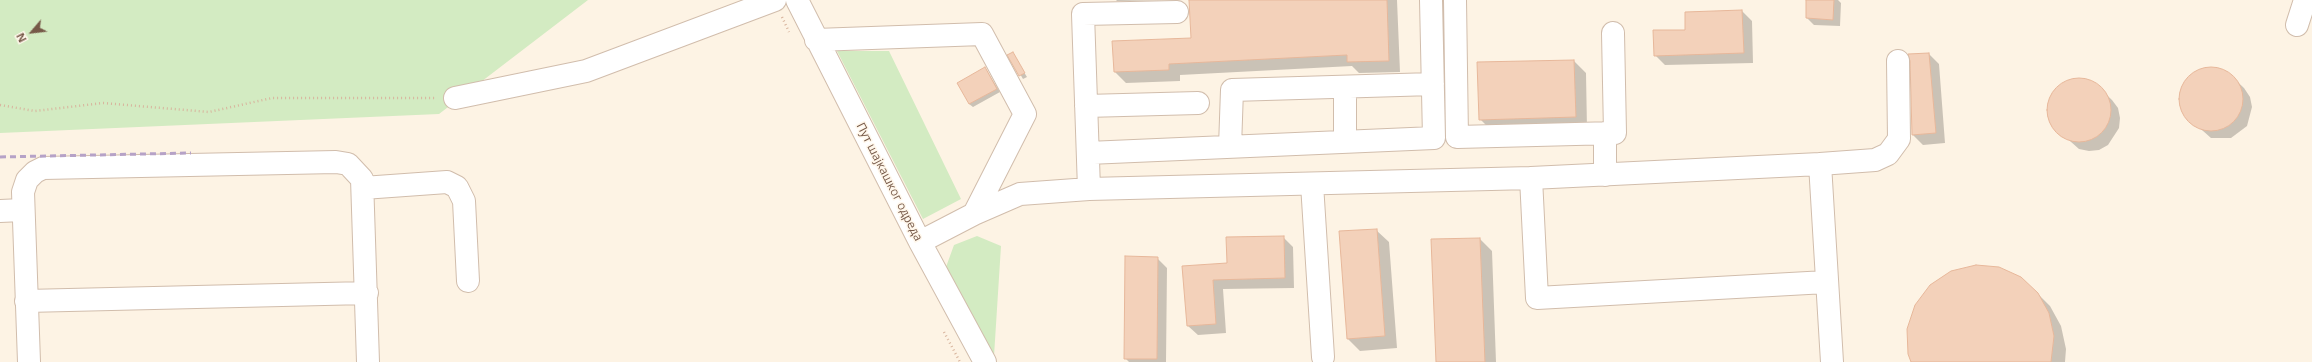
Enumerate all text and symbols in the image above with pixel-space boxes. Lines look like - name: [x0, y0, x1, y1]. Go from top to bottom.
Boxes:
- north arrow: [12, 12, 52, 52]
- text: N: [12, 30, 30, 45]
- street label: Пут шајкашког одреда: [853, 120, 925, 244]

